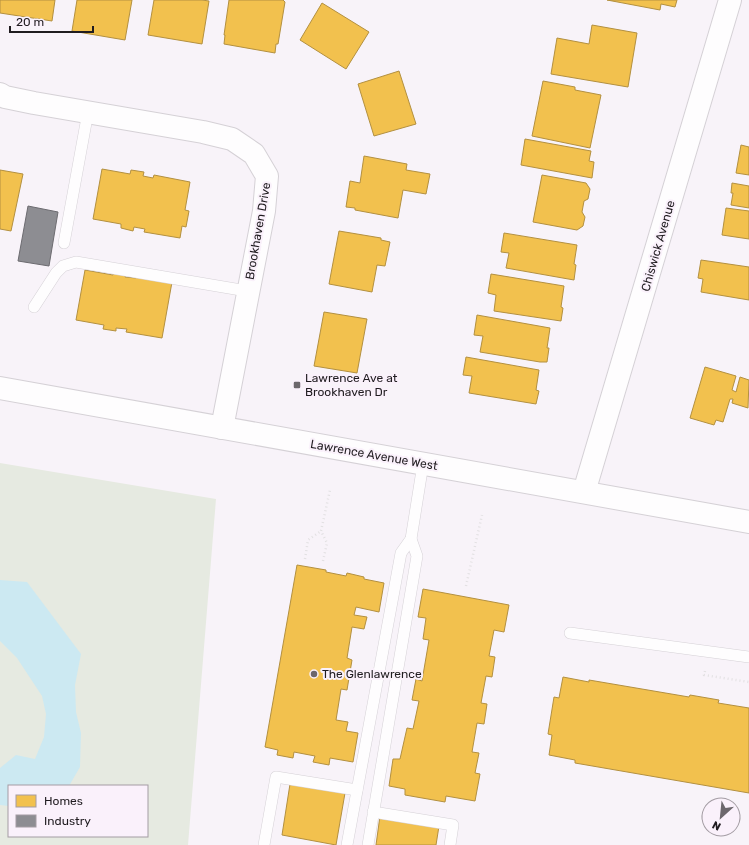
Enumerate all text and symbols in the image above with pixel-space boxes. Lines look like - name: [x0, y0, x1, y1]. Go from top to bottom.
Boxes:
- scale bar: [10, 8, 93, 34]
- text: 20 m: [16, 15, 44, 29]
- street label: Brookhaven Drive: [243, 181, 273, 281]
- street label: Chiswick Avenue: [638, 199, 678, 293]
- place label: Lawrence Ave at Brookhaven Dr: [305, 371, 398, 399]
- marker: Lawrence Ave at Brookhaven Dr: [292, 380, 302, 390]
- street label: Lawrence Avenue West: [309, 437, 439, 473]
- place label: The Glenlawrence: [322, 667, 422, 681]
- marker: The Glenlawrence: [309, 669, 319, 679]
- legend: [8, 785, 148, 837]
- text: Homes: [44, 794, 83, 808]
- north arrow: [701, 797, 741, 837]
- text: Industry: [44, 814, 91, 828]
- text: N: [710, 818, 723, 833]

